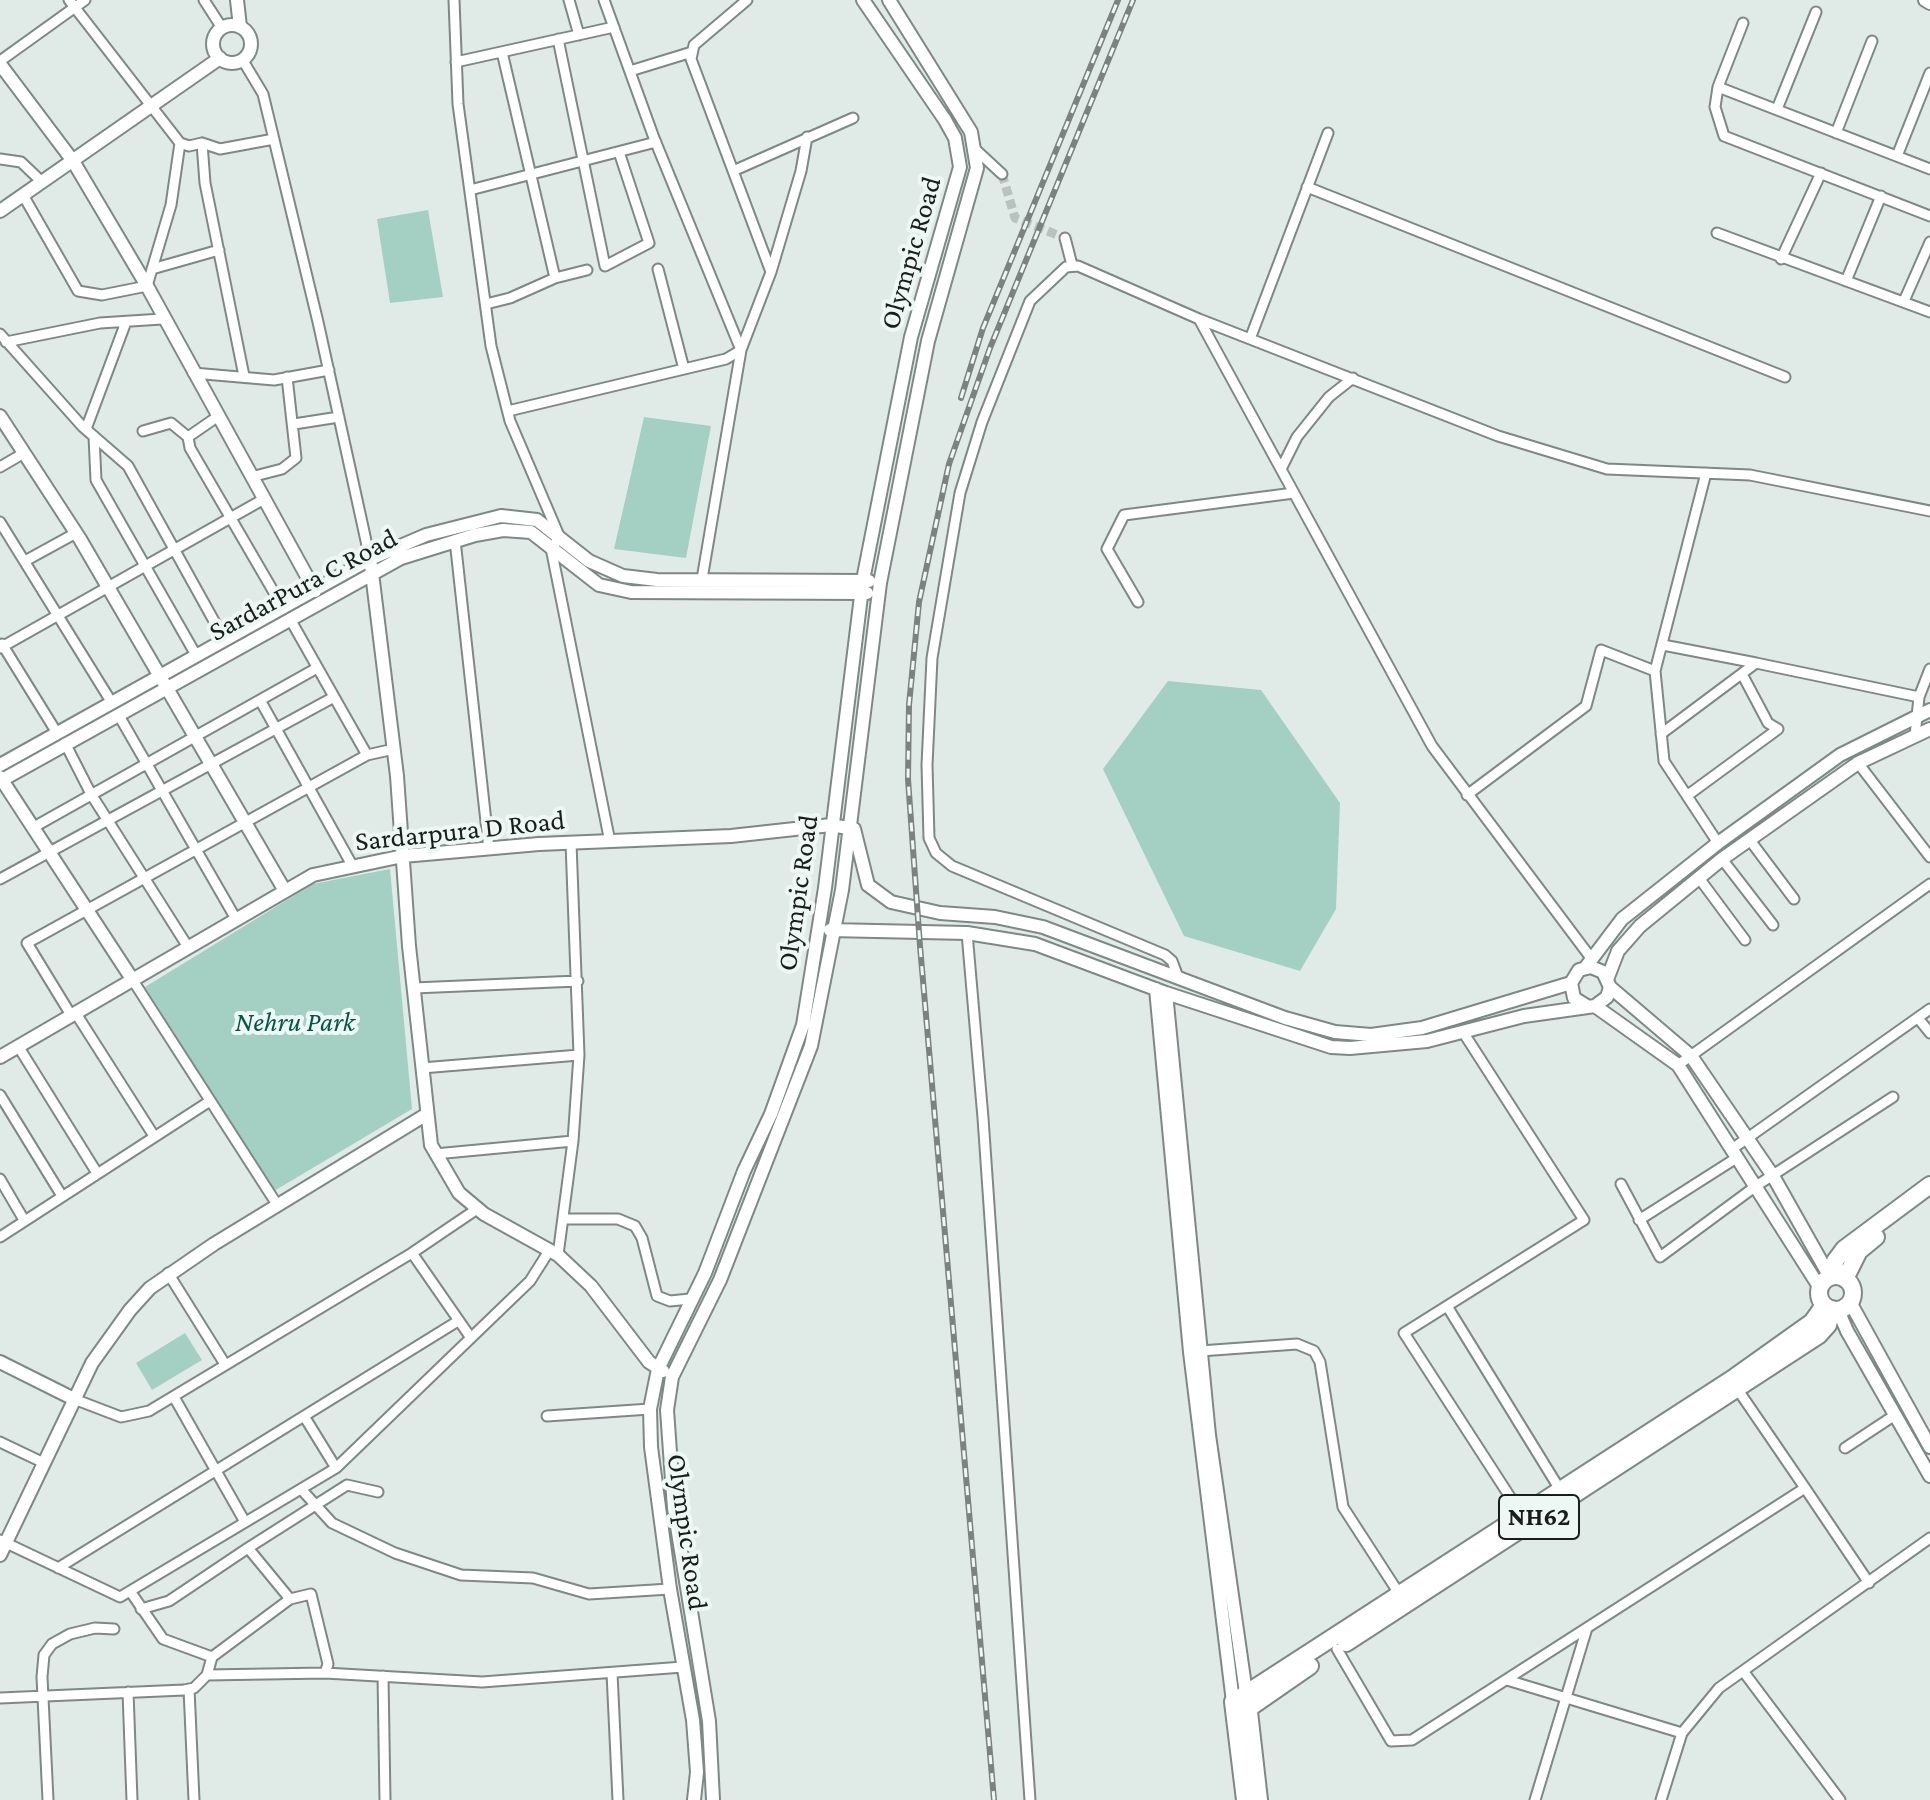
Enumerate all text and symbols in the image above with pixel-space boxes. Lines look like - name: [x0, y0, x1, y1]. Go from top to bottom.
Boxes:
- street label: Olympic Road: [873, 173, 949, 333]
- street label: SardarPura C Road: [203, 521, 403, 649]
- street label: Sardarpura D Road: [353, 803, 567, 859]
- street label: Olympic Road: [770, 813, 826, 973]
- park label: Nehru Park: [235, 1005, 355, 1039]
- street label: Olympic Road: [659, 1452, 715, 1612]
- road number: NH62: [1499, 1495, 1579, 1539]

